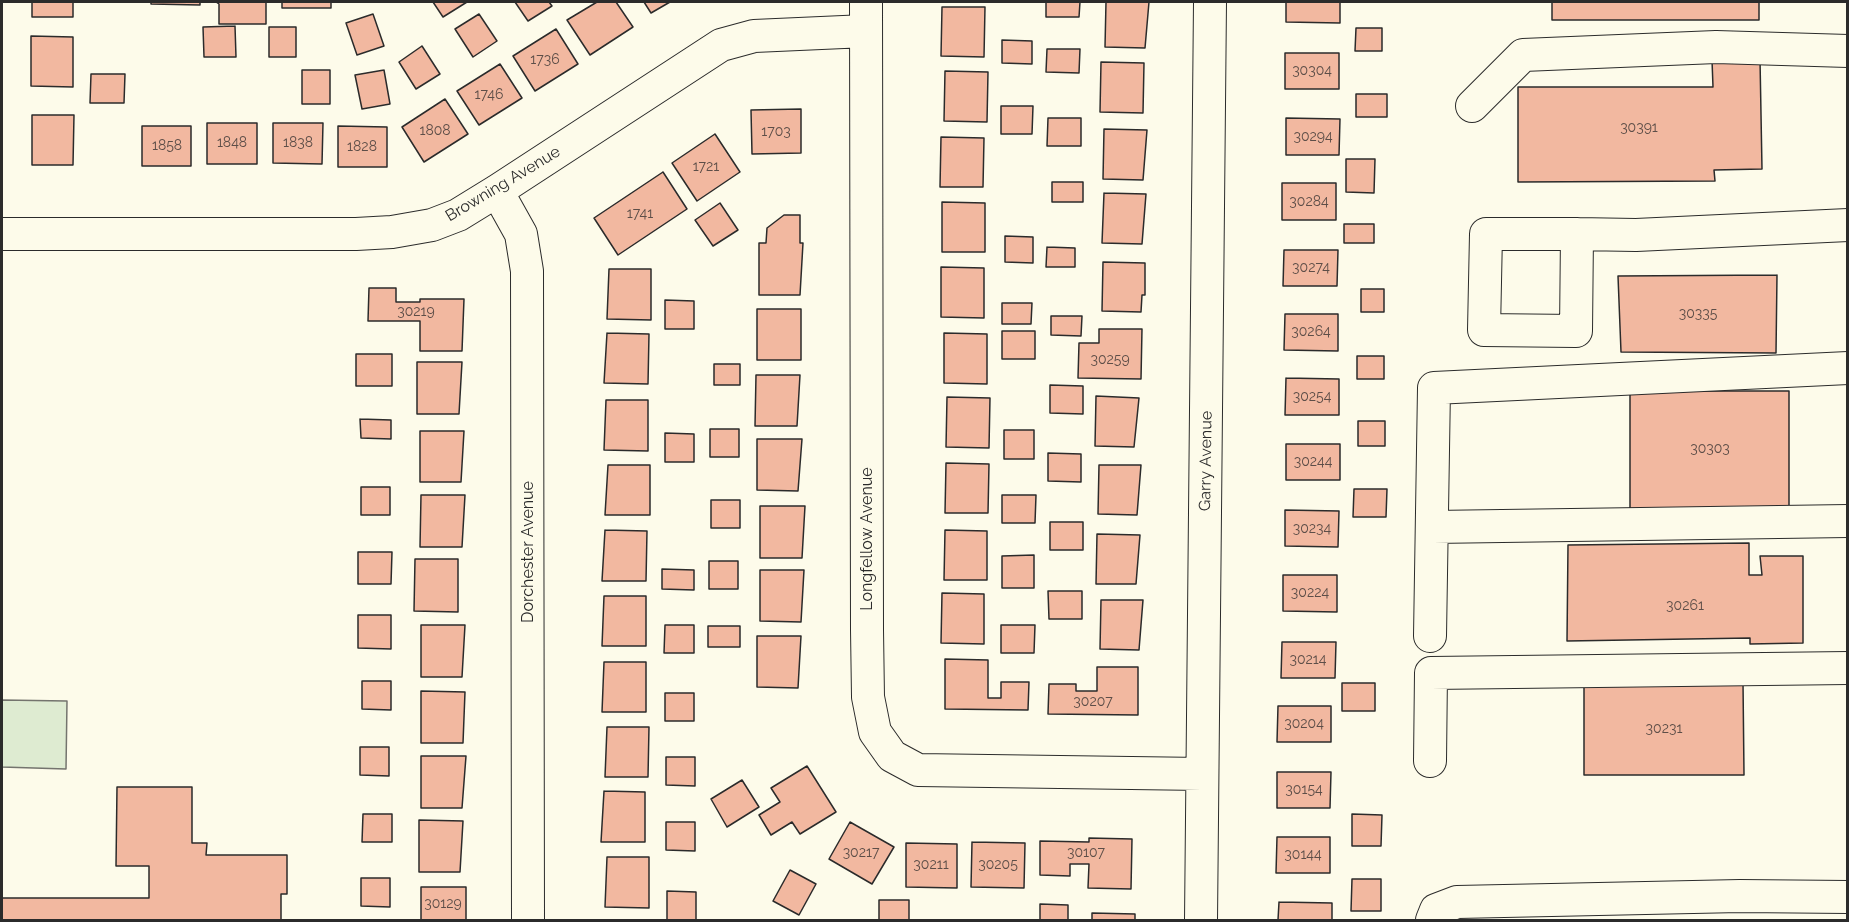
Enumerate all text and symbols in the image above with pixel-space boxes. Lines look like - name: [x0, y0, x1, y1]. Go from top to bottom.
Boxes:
- house number: 1736: [530, 52, 560, 68]
- house number: 30304: [1292, 63, 1332, 79]
- house number: 1746: [475, 87, 503, 103]
- house number: 30391: [1620, 120, 1658, 136]
- house number: 1808: [419, 123, 451, 139]
- house number: 1703: [761, 124, 791, 140]
- house number: 30294: [1293, 129, 1333, 145]
- house number: 1848: [217, 135, 247, 151]
- house number: 1838: [283, 135, 313, 151]
- house number: 1858: [152, 138, 182, 154]
- house number: 1828: [347, 139, 377, 155]
- street label: Browning Avenue: [442, 142, 564, 226]
- house number: 1721: [693, 159, 719, 175]
- house number: 30284: [1289, 194, 1329, 210]
- house number: 1741: [627, 206, 653, 222]
- house number: 30274: [1292, 260, 1330, 276]
- house number: 30219: [397, 304, 435, 320]
- house number: 30335: [1679, 306, 1717, 322]
- house number: 30264: [1291, 324, 1331, 340]
- house number: 30259: [1090, 352, 1130, 368]
- house number: 30254: [1293, 389, 1331, 405]
- street label: Garry Avenue: [1196, 411, 1216, 511]
- house number: 30303: [1690, 441, 1730, 457]
- house number: 30244: [1294, 454, 1332, 470]
- street label: Longfellow Avenue: [857, 467, 877, 611]
- street label: Dorchester Avenue: [518, 481, 538, 623]
- house number: 30234: [1293, 521, 1331, 537]
- house number: 30224: [1291, 585, 1329, 601]
- house number: 30261: [1666, 598, 1704, 614]
- house number: 30214: [1290, 652, 1326, 668]
- house number: 30207: [1073, 694, 1113, 710]
- house number: 30204: [1284, 716, 1324, 732]
- house number: 30231: [1646, 721, 1682, 737]
- house number: 30154: [1285, 782, 1323, 798]
- house number: 30217: [843, 845, 879, 861]
- house number: 30107: [1067, 845, 1105, 861]
- house number: 30144: [1284, 847, 1322, 863]
- house number: 30211: [913, 857, 949, 873]
- house number: 30205: [978, 857, 1018, 873]
- house number: 30129: [424, 896, 462, 912]

